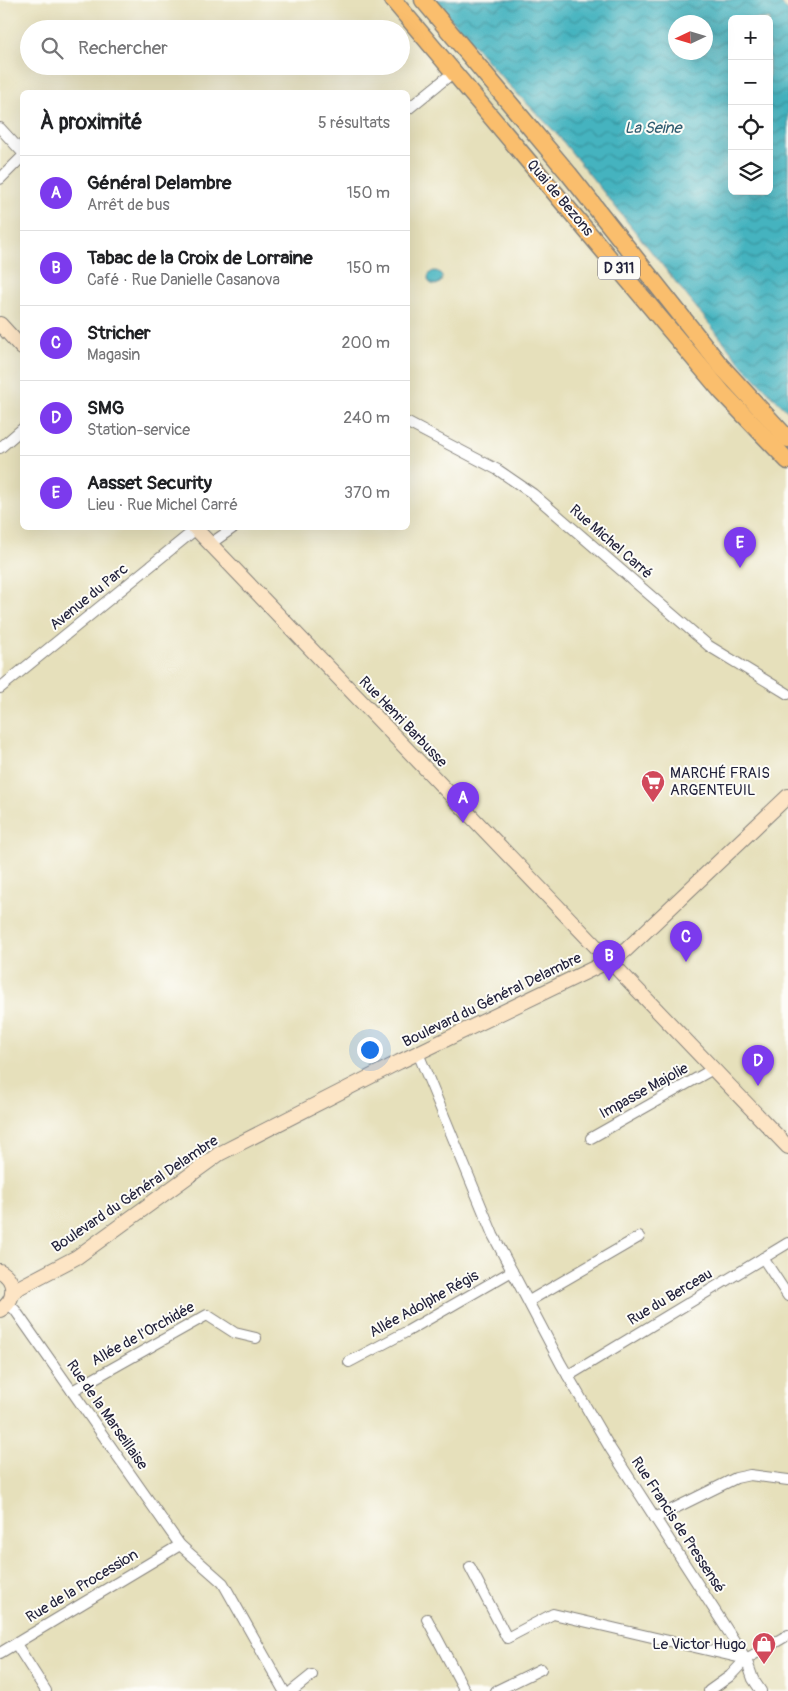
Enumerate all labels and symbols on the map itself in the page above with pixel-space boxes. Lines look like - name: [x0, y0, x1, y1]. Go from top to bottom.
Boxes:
- north arrow: [668, 15, 713, 60]
- water label: La Seine: [625, 118, 683, 138]
- street label: Quai de Bezons: [522, 156, 598, 240]
- road number: D 311: [598, 256, 640, 280]
- street label: Rue Michel Carré: [565, 501, 657, 583]
- pin: E: [724, 527, 756, 568]
- street label: Avenue du Parc: [46, 559, 132, 634]
- street label: Rue Henri Barbusse: [355, 673, 452, 772]
- place label: MARCHÉ FRAIS ARGENTEUIL: [670, 764, 770, 800]
- supermarket icon: MARCHÉ FRAIS ARGENTEUIL: [640, 769, 666, 803]
- pin: A: [447, 782, 479, 823]
- pin: C: [670, 921, 702, 962]
- pin: B: [593, 940, 625, 981]
- street label: Boulevard du Général Delambre: [399, 948, 585, 1052]
- your location: [357, 1037, 383, 1063]
- pin: D: [742, 1045, 774, 1086]
- street label: Impasse Majolie: [596, 1059, 692, 1123]
- street label: Boulevard du Général Delambre: [48, 1131, 222, 1257]
- street label: Rue du Berceau: [624, 1264, 716, 1330]
- street label: Allée Adolphe Régis: [366, 1266, 482, 1342]
- street label: Allée de l'Orchidée: [88, 1297, 199, 1370]
- street label: Rue de la Marseillaise: [62, 1356, 152, 1474]
- street label: Rue Francis de Pressensé: [627, 1453, 729, 1597]
- street label: Rue de la Procession: [22, 1545, 142, 1627]
- shop icon: Le Victor Hugo: [751, 1631, 777, 1665]
- place label: Le Victor Hugo: [652, 1635, 746, 1654]

